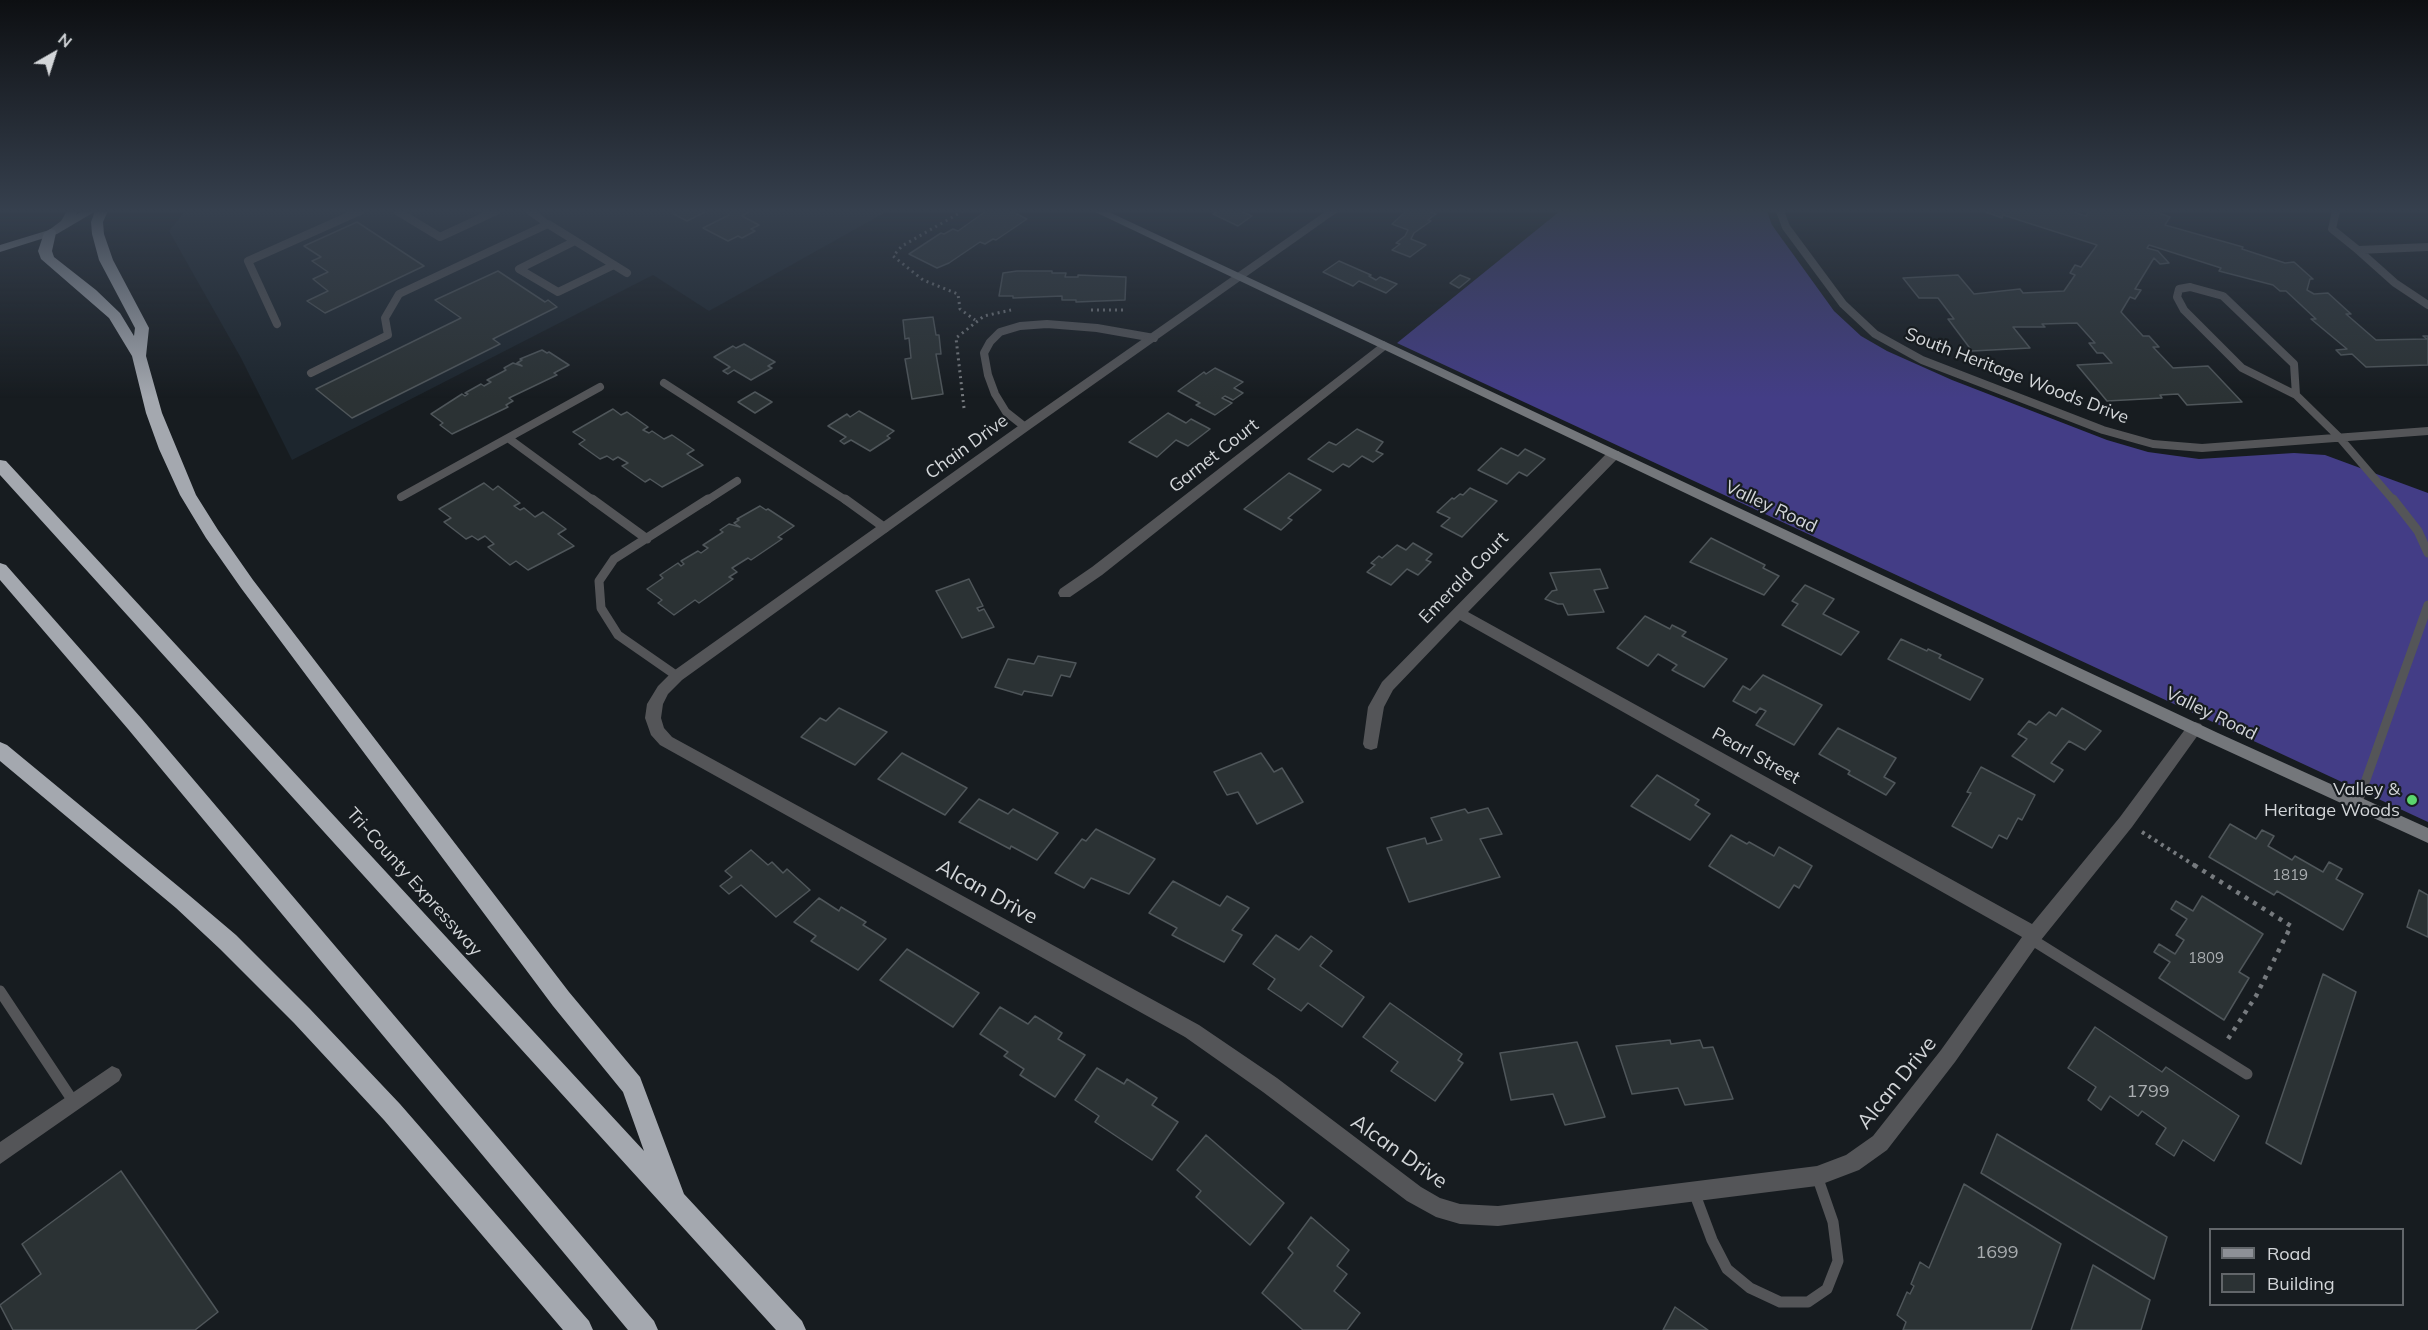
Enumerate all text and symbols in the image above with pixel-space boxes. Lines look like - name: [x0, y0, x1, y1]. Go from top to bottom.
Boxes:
- north arrow: [24, 24, 84, 84]
- text: N: [54, 28, 76, 52]
- street label: South Heritage Woods Drive: [1902, 323, 2132, 429]
- street label: Chain Drive: [922, 410, 1012, 484]
- street label: Garnet Court: [1165, 414, 1263, 498]
- street label: Valley Road: [1722, 476, 1820, 538]
- street label: Emerald Court: [1415, 528, 1513, 628]
- street label: Valley Road: [2162, 683, 2260, 745]
- street label: Pearl Street: [1708, 723, 1804, 789]
- place label: Valley & Heritage Woods: [2264, 779, 2400, 822]
- marker: Valley & Heritage Woods: [2405, 793, 2419, 807]
- street label: Tri-County Expressway: [342, 803, 486, 961]
- street label: Alcan Drive: [932, 854, 1042, 930]
- house number: 1819: [2272, 866, 2308, 884]
- house number: 1809: [2188, 949, 2224, 967]
- street label: Alcan Drive: [1852, 1032, 1942, 1134]
- house number: 1799: [2126, 1081, 2170, 1103]
- street label: Alcan Drive: [1346, 1110, 1452, 1194]
- legend: [2209, 1228, 2404, 1306]
- house number: 1699: [1975, 1242, 2019, 1264]
- text: Road: [2267, 1242, 2311, 1265]
- text: Building: [2267, 1272, 2335, 1295]

